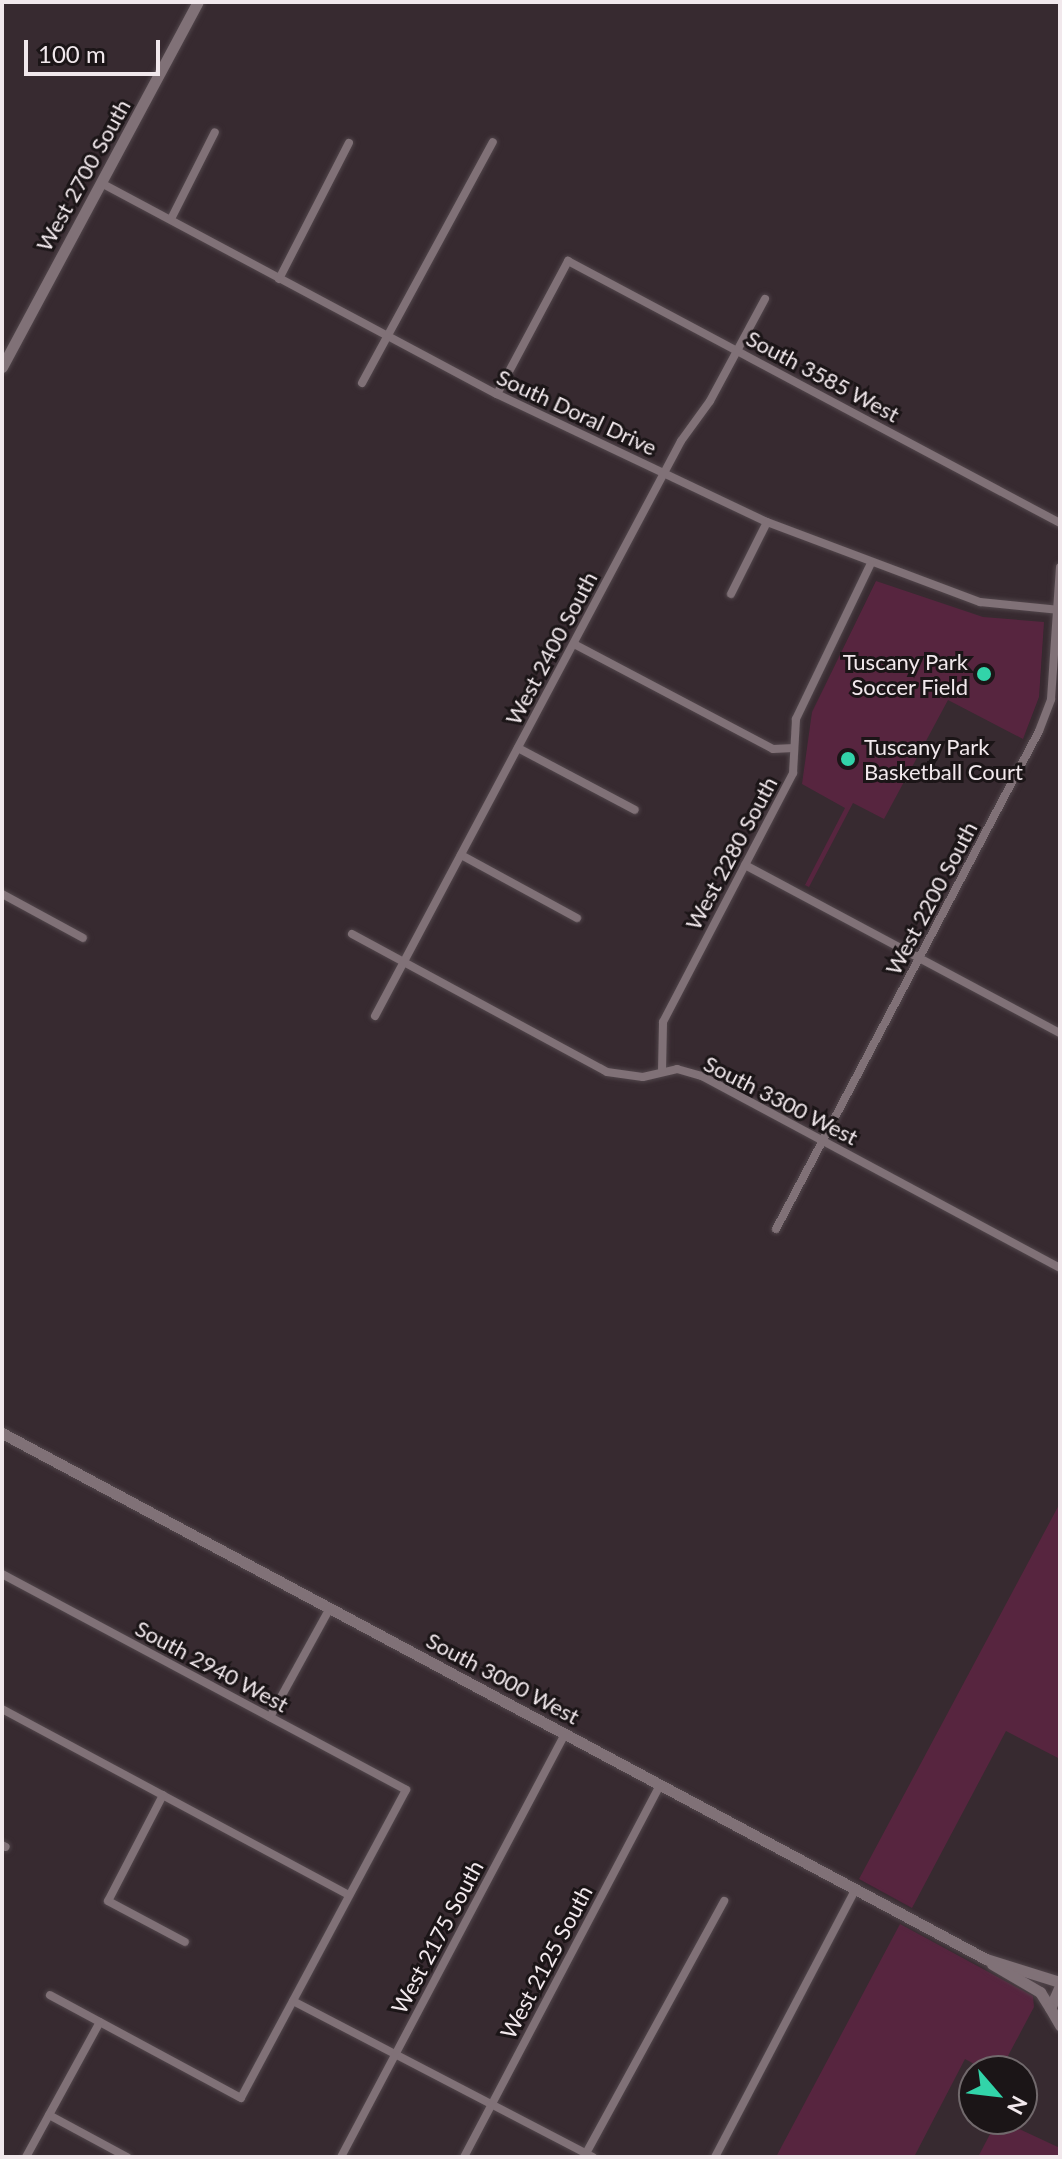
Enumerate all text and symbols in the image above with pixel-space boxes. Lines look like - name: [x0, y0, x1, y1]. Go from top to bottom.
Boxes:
- scale bar: [28, 24, 164, 74]
- text: 100 m: [38, 39, 106, 68]
- street label: West 2700 South: [30, 94, 136, 256]
- street label: South 3585 West: [742, 325, 904, 427]
- street label: South Doral Drive: [493, 363, 661, 461]
- street label: West 2400 South: [500, 567, 602, 729]
- place label: Tuscany Park Soccer Field: [842, 648, 968, 700]
- marker: Tuscany Park Soccer Field: [975, 665, 993, 683]
- place label: Tuscany Park Basketball Court: [864, 733, 1023, 784]
- marker: Tuscany Park Basketball Court: [839, 750, 857, 768]
- street label: West 2280 South: [680, 772, 782, 934]
- street label: West 2200 South: [880, 817, 982, 979]
- street label: South 3300 West: [699, 1050, 863, 1150]
- street label: South 2940 West: [131, 1615, 293, 1717]
- street label: South 3000 West: [422, 1627, 584, 1729]
- street label: West 2175 South: [386, 1856, 488, 2018]
- street label: West 2125 South: [495, 1881, 597, 2043]
- north arrow: [958, 2055, 1038, 2135]
- text: N: [1002, 2092, 1034, 2119]

